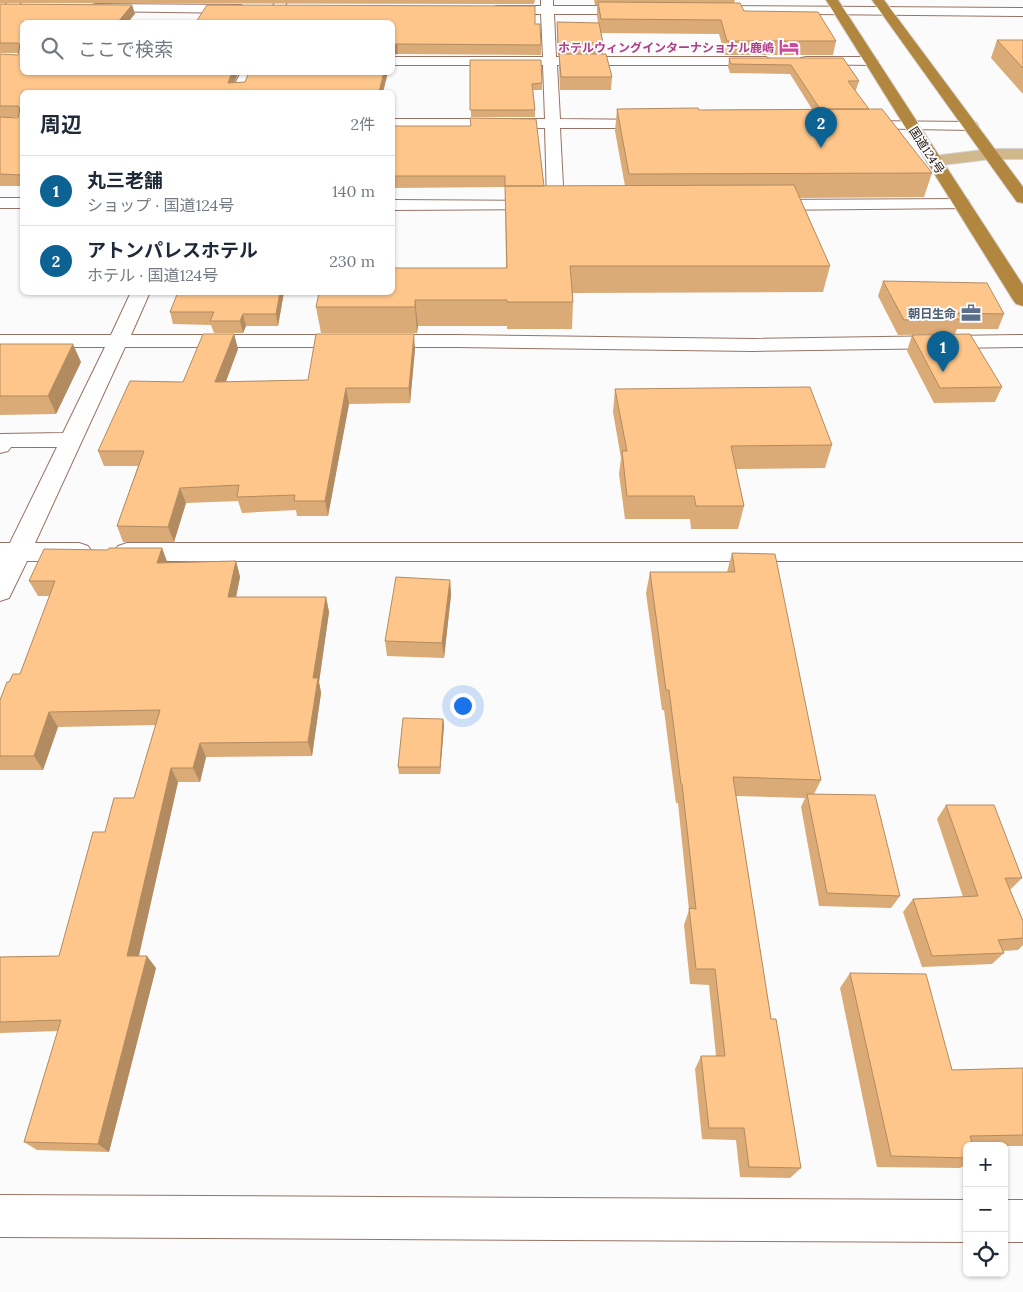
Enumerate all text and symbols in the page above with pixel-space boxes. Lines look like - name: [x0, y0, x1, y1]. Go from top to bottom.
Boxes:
- search box: [20, 20, 395, 75]
- icon: search: [38, 34, 66, 62]
- hotel icon: ホテルウィングインターナショナル鹿嶋: [778, 36, 800, 58]
- text: ここで検索: [78, 37, 173, 61]
- place label: ホテルウィングインターナショナル鹿嶋: [558, 40, 774, 55]
- pin: 2: [805, 107, 837, 148]
- text: 周辺: [40, 111, 82, 138]
- text: 2件: [350, 114, 375, 134]
- street label: 国道124号: [906, 124, 948, 176]
- text: 丸三老舗: [87, 168, 163, 192]
- text: 1: [53, 181, 59, 201]
- text: 140 m: [332, 181, 375, 201]
- text: ショップ · 国道124号: [87, 195, 234, 215]
- text: アトンパレスホテル: [87, 238, 258, 262]
- text: 2: [52, 251, 60, 271]
- text: 230 m: [329, 251, 375, 271]
- text: ホテル · 国道124号: [87, 265, 218, 285]
- office icon: 朝日生命: [960, 302, 982, 324]
- place label: 朝日生命: [908, 306, 956, 321]
- pin: 1: [927, 331, 959, 372]
- your location: [450, 693, 476, 719]
- map controls: [963, 1142, 1008, 1277]
- button: +: [963, 1142, 1008, 1187]
- button: −: [963, 1187, 1008, 1232]
- button: locate: [963, 1232, 1008, 1277]

